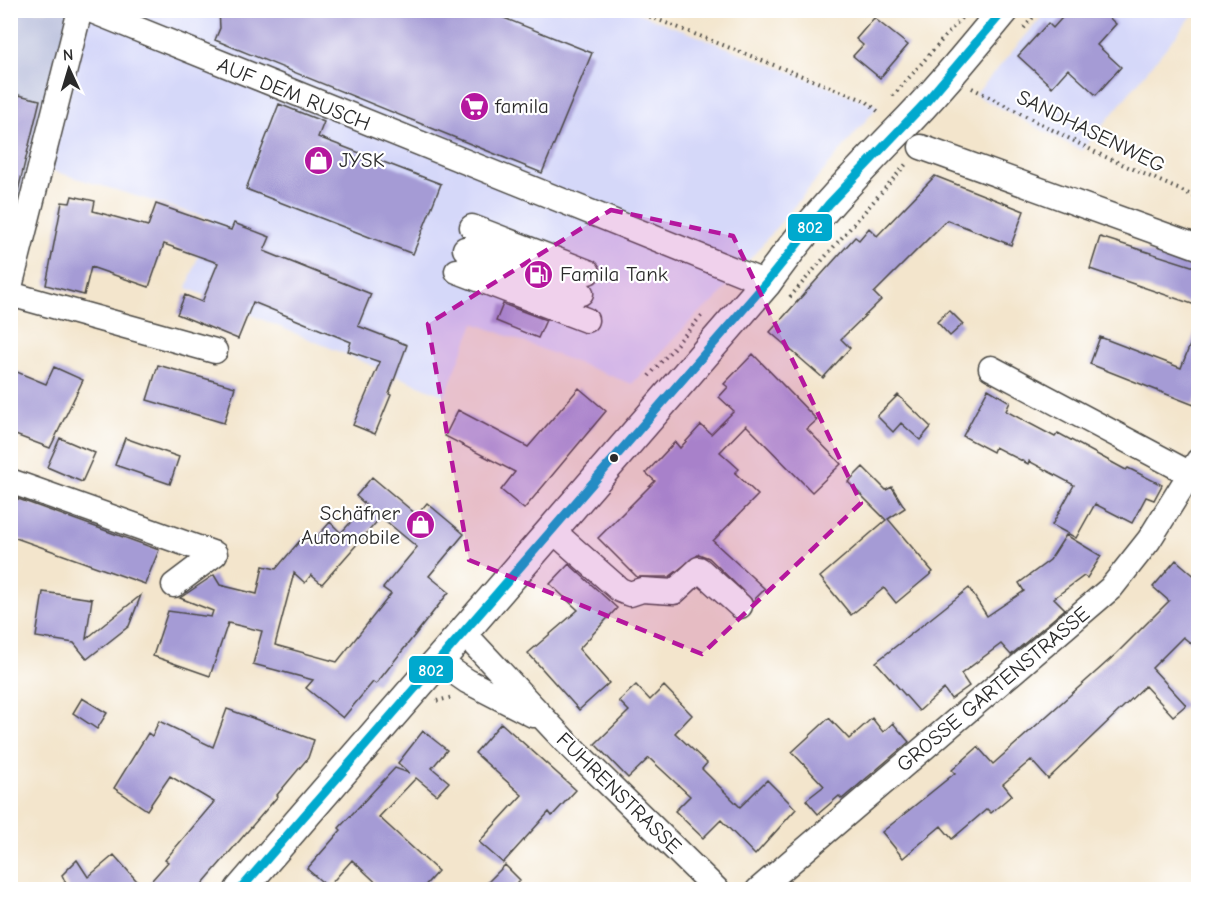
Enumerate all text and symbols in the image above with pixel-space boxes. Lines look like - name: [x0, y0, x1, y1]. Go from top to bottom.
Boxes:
- north arrow: [39, 39, 99, 99]
- text: N: [62, 46, 74, 64]
- street label: AUF DEM RUSCH: [214, 52, 374, 136]
- street label: SANDHASENWEG: [1013, 85, 1169, 177]
- supermarket icon: famila: [458, 90, 490, 122]
- place label: famila: [494, 94, 549, 118]
- shop icon: JYSK: [302, 144, 334, 176]
- place label: JYSK: [339, 148, 385, 172]
- line badge: 802: [787, 213, 833, 242]
- text: 802: [797, 219, 823, 237]
- fuel station icon: Famila Tank: [523, 258, 555, 290]
- place label: Famila Tank: [560, 262, 668, 286]
- unlabelled marker: [608, 452, 620, 464]
- place label: Schäfner Automobile: [301, 501, 401, 549]
- shop icon: Schäfner Automobile: [405, 509, 437, 541]
- street label: GROSSE GARTENSTRASSE: [892, 601, 1094, 777]
- line badge: 802: [408, 655, 454, 684]
- text: 802: [418, 662, 444, 680]
- street label: FUHRENSTRASSE: [552, 727, 686, 859]

